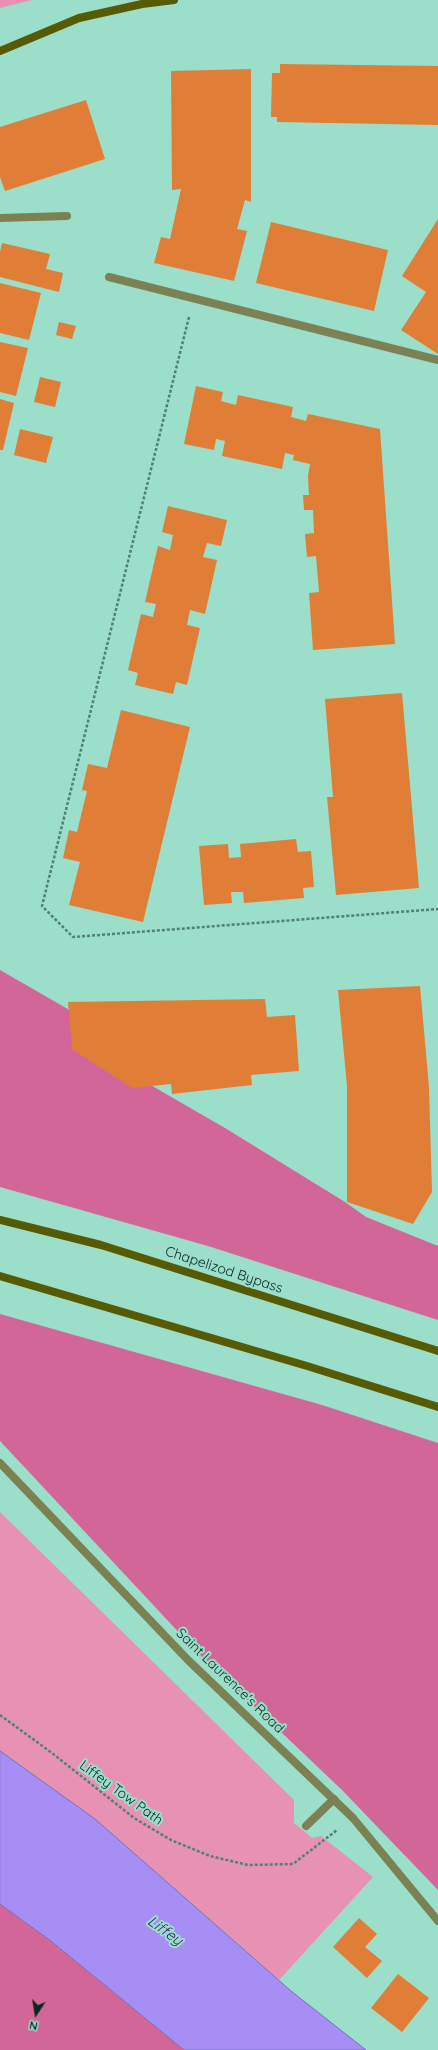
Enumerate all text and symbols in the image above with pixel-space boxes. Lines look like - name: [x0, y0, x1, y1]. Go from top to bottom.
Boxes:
- street label: Chapelizod Bypass: [163, 1243, 285, 1297]
- street label: Saint Laurence's Road: [172, 1625, 288, 1737]
- street label: Liffey Tow Path: [76, 1757, 166, 1829]
- water label: Liffey: [144, 1912, 186, 1950]
- north arrow: [16, 1994, 56, 2034]
- text: N: [28, 2018, 39, 2033]

